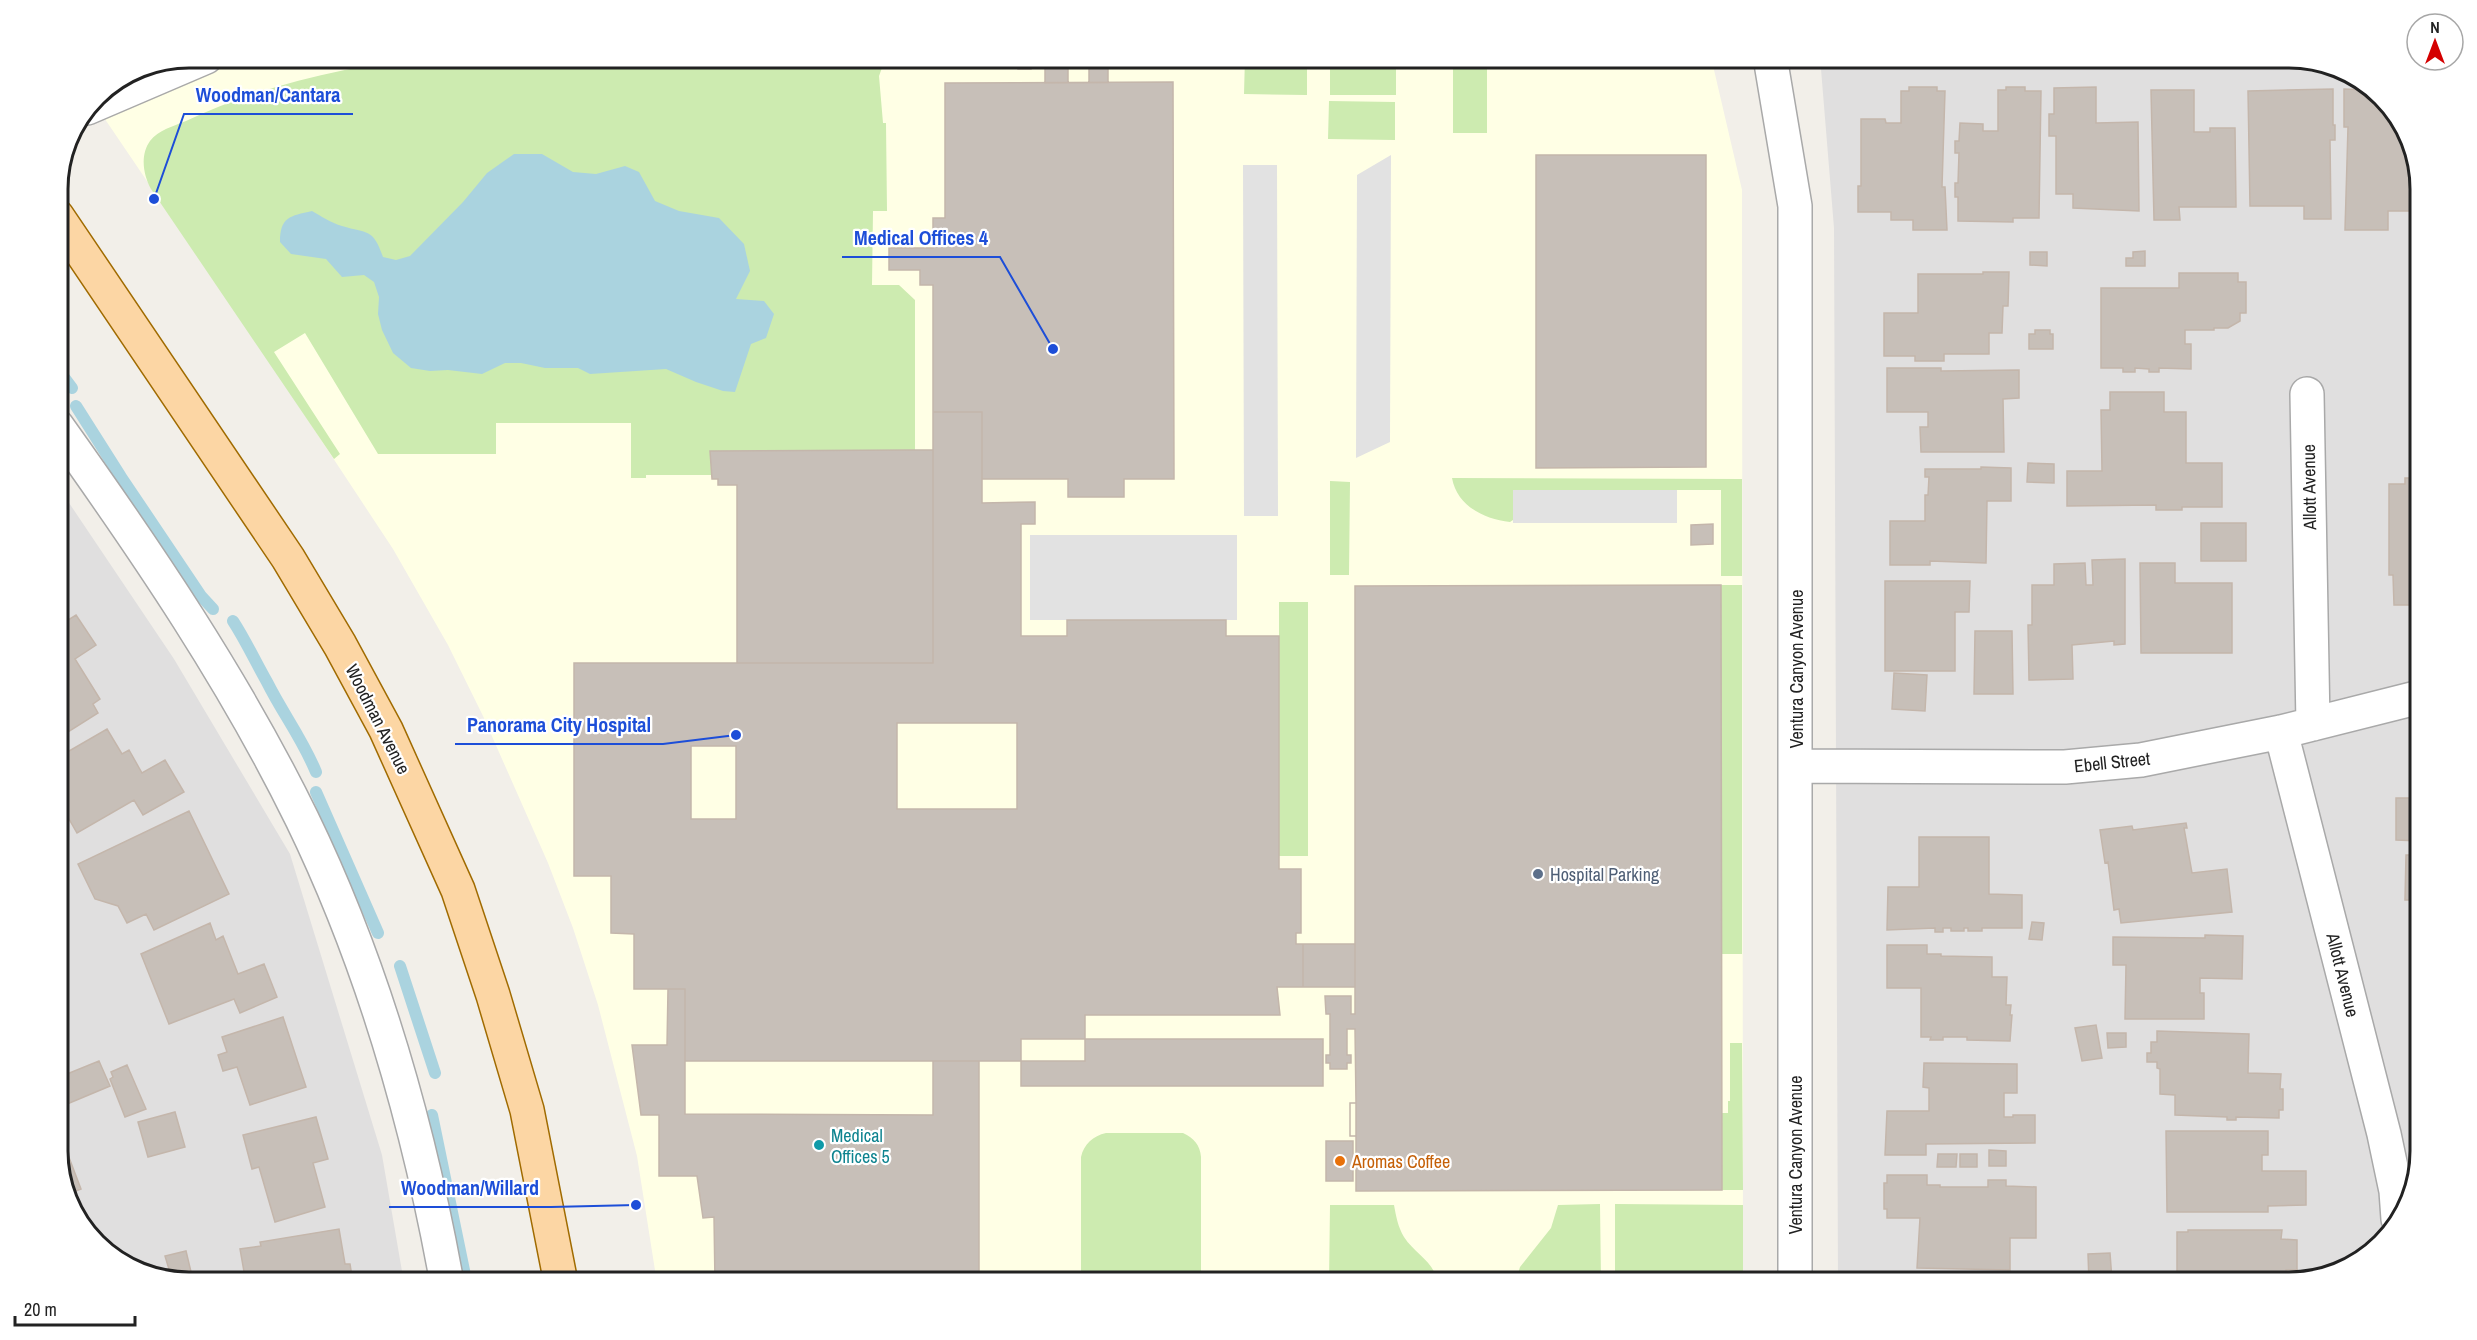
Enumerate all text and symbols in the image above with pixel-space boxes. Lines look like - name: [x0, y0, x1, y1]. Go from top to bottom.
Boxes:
- north arrow: [2405, 12, 2465, 72]
- text: N: [2430, 16, 2440, 38]
- callout: Woodman/Cantara: [184, 76, 353, 114]
- text: Woodman/Cantara: [196, 81, 340, 108]
- callout: Medical Offices 4: [842, 219, 1000, 257]
- text: Medical Offices 4: [854, 224, 988, 251]
- street label: Allott Avenue: [2296, 444, 2322, 531]
- street label: Ventura Canyon Avenue: [1784, 590, 1809, 748]
- street label: Woodman Avenue: [340, 660, 416, 778]
- callout: Panorama City Hospital: [455, 706, 663, 744]
- text: Panorama City Hospital: [467, 711, 651, 738]
- street label: Ebell Street: [2073, 746, 2151, 778]
- place label: Hospital Parking: [1550, 862, 1660, 887]
- marker: Hospital Parking: [1531, 867, 1545, 881]
- street label: Allott Avenue: [2320, 929, 2366, 1020]
- street label: Ventura Canyon Avenue: [1783, 1076, 1808, 1234]
- place label: Medical Offices 5: [831, 1123, 890, 1169]
- marker: Medical Offices 5: [812, 1138, 826, 1152]
- place label: Aromas Coffee: [1351, 1149, 1450, 1174]
- marker: Aromas Coffee: [1333, 1154, 1347, 1168]
- callout: Woodman/Willard: [389, 1169, 551, 1207]
- text: Woodman/Willard: [401, 1174, 539, 1201]
- scale bar: [15, 1289, 135, 1327]
- text: 20 m: [24, 1297, 57, 1322]

